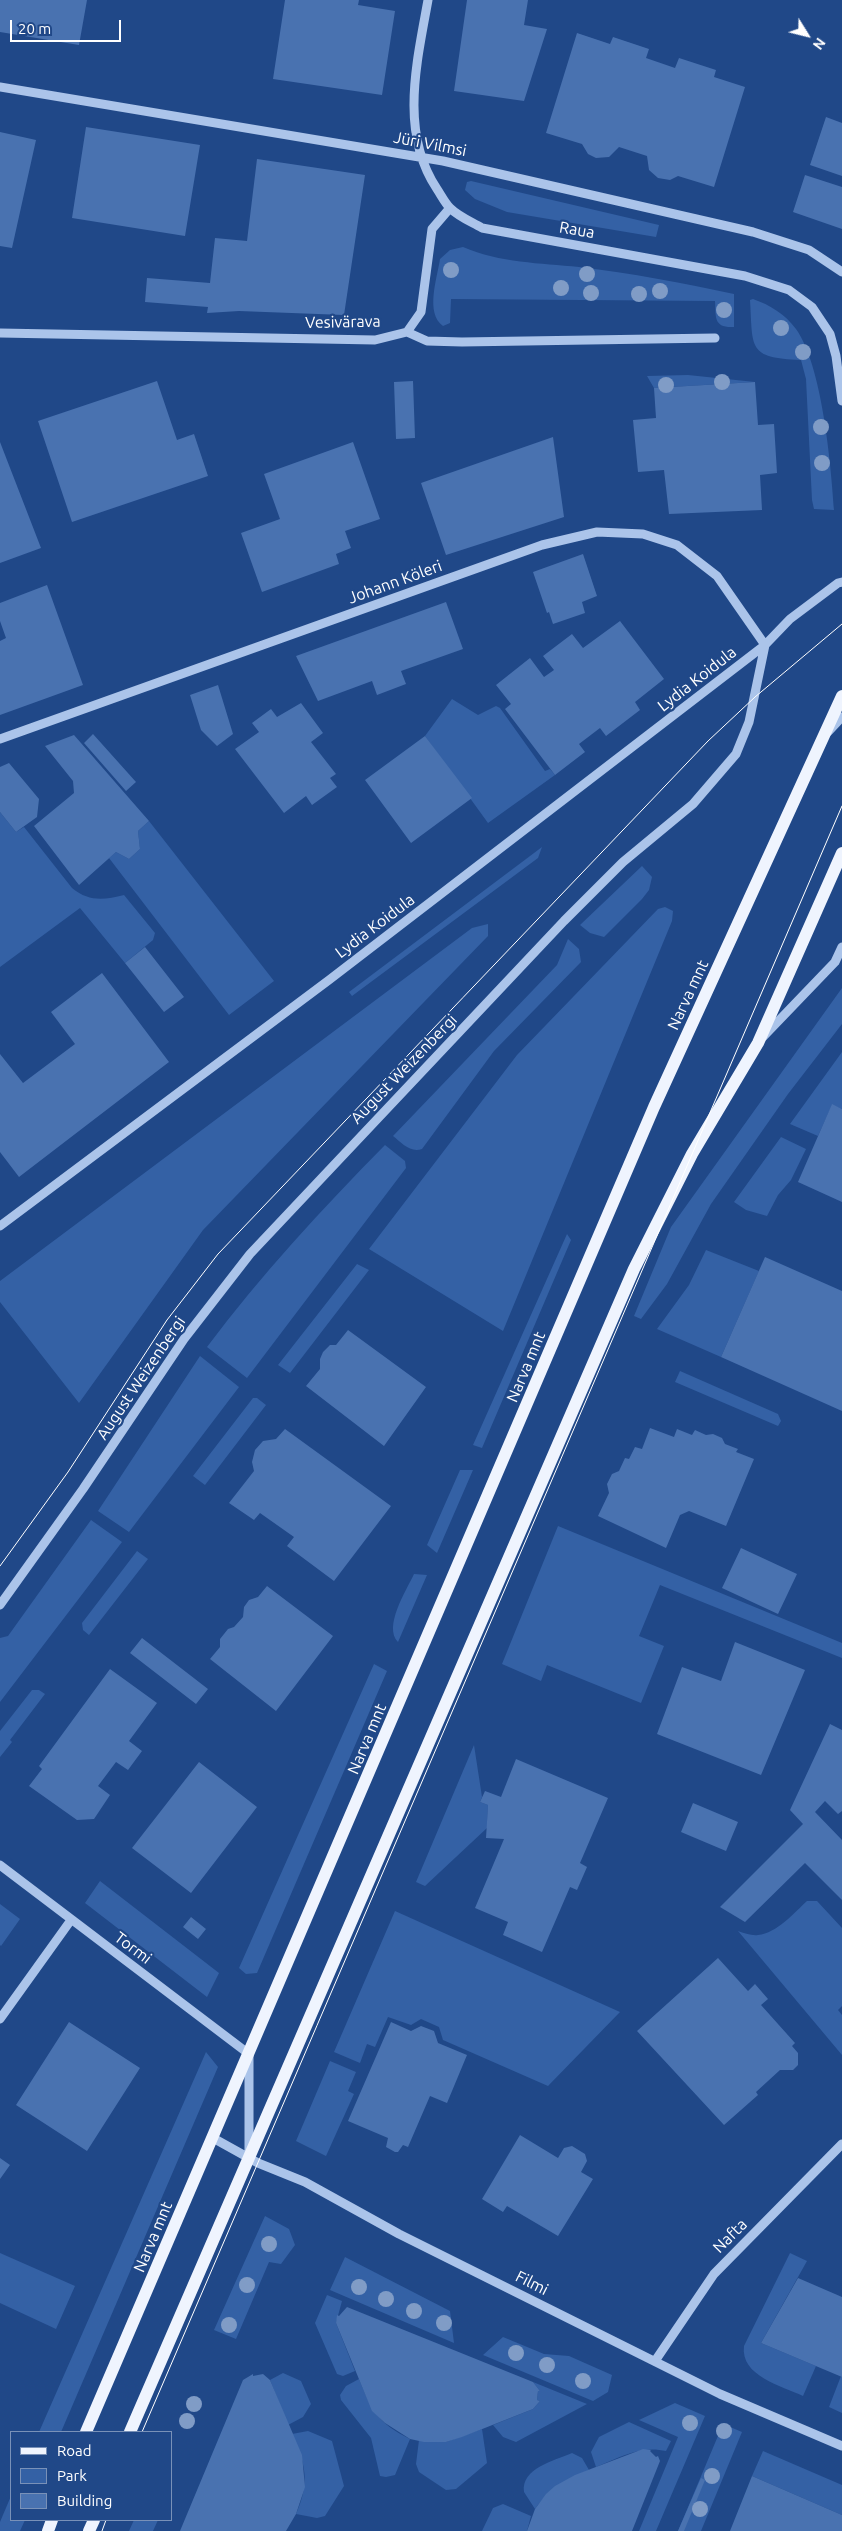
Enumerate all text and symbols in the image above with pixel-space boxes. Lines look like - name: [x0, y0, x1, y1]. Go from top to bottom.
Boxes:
- scale bar: [12, 10, 124, 42]
- north arrow: [782, 10, 832, 60]
- text: 20 m: [18, 20, 51, 37]
- text: N: [810, 35, 829, 53]
- street label: Jüri Vilmsi: [392, 128, 468, 160]
- street label: Raua: [558, 217, 596, 243]
- street label: Vesivärava: [305, 312, 381, 332]
- street label: Johann Köleri: [345, 556, 445, 608]
- street label: Lydia Koidula: [654, 642, 740, 716]
- street label: Lydia Koidula: [331, 890, 419, 962]
- street label: Narva mnt: [663, 957, 713, 1033]
- street label: August Weizenbergi: [347, 1010, 461, 1128]
- street label: August Weizenbergi: [93, 1313, 189, 1443]
- street label: Narva mnt: [503, 1329, 549, 1405]
- street label: Narva mnt: [344, 1701, 390, 1777]
- street label: Tormi: [111, 1928, 155, 1968]
- street label: Narva mnt: [130, 2199, 176, 2275]
- street label: Nafta: [709, 2215, 751, 2257]
- street label: Filmi: [512, 2267, 552, 2299]
- legend: [10, 2431, 172, 2521]
- text: Road: [57, 2442, 92, 2459]
- text: Park: [57, 2467, 87, 2484]
- text: Building: [57, 2492, 112, 2509]

